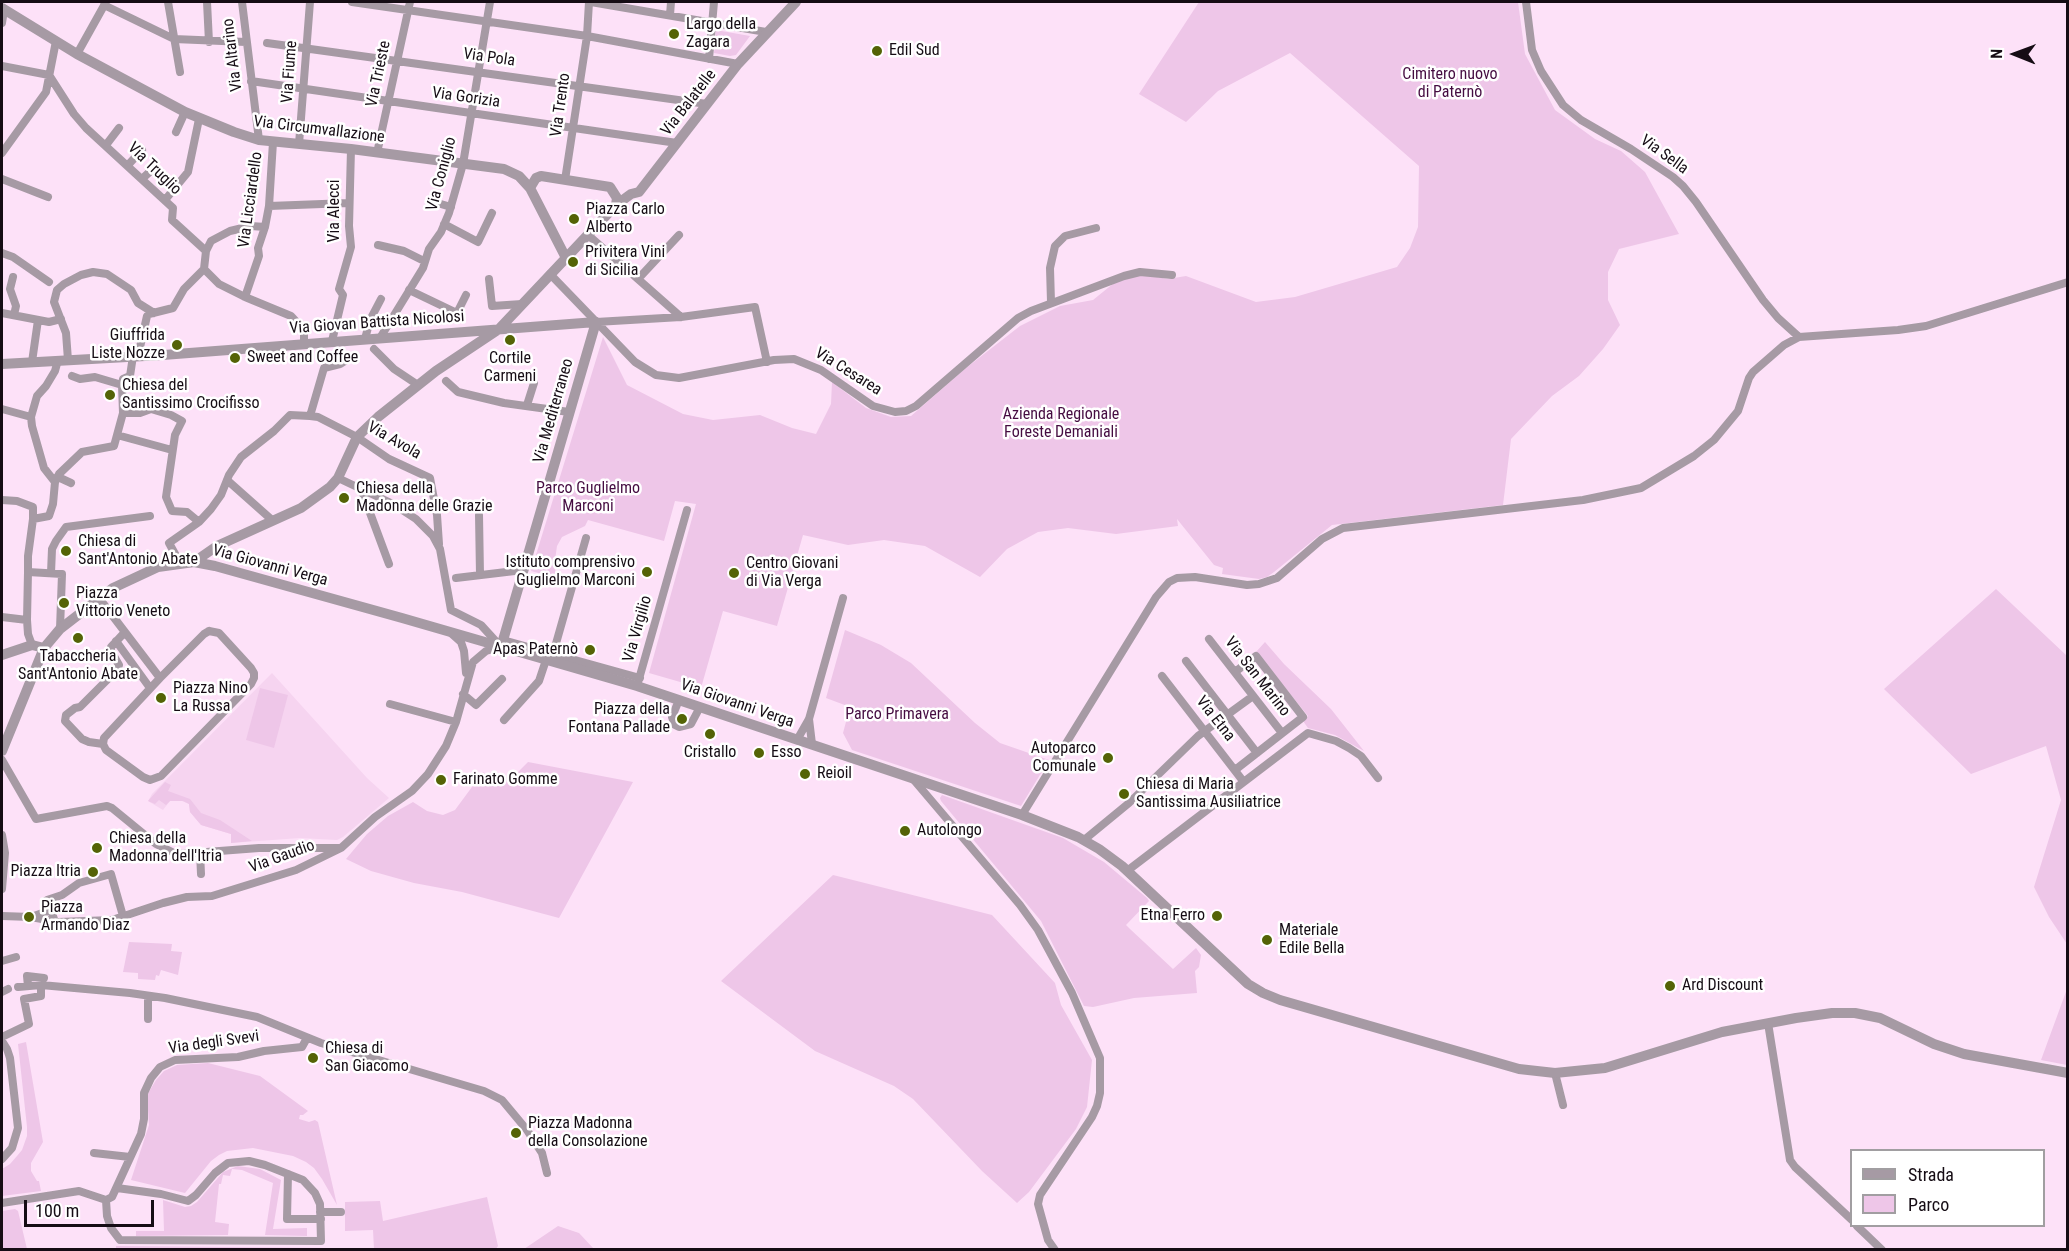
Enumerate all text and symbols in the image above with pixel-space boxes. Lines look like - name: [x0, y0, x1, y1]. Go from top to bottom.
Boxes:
- place label: Largo della Zagara: [686, 15, 756, 53]
- street label: Via Altarino: [219, 17, 247, 93]
- north arrow: [1985, 24, 2045, 84]
- marker: Largo della Zagara: [667, 27, 681, 41]
- street label: Via Trieste: [363, 39, 395, 109]
- street label: Via Fiume: [278, 40, 302, 104]
- place label: Edil Sud: [889, 41, 940, 61]
- marker: Edil Sud: [870, 44, 884, 58]
- street label: Via Pola: [462, 45, 516, 71]
- text: N: [1987, 49, 2006, 59]
- park label: Cimitero nuovo di Paternò: [1402, 65, 1498, 103]
- street label: Via Balatelle: [657, 66, 721, 140]
- street label: Via Trento: [547, 72, 575, 138]
- street label: Via Gorizia: [431, 84, 501, 112]
- street label: Via Circumvallazione: [252, 112, 386, 148]
- street label: Via Sella: [1636, 131, 1692, 179]
- street label: Via Coniglio: [423, 135, 461, 213]
- street label: Via Truglio: [123, 139, 185, 199]
- street label: Via Licciardello: [235, 151, 267, 249]
- street label: Via Alecci: [325, 180, 345, 242]
- place label: Piazza Carlo Alberto: [586, 200, 665, 238]
- marker: Piazza Carlo Alberto: [567, 212, 581, 226]
- place label: Privitera Vini di Sicilia: [585, 243, 665, 281]
- marker: Privitera Vini di Sicilia: [566, 255, 580, 269]
- street label: Via Giovan Battista Nicolosi: [289, 307, 465, 339]
- place label: Giuffrida Liste Nozze: [91, 326, 165, 364]
- marker: Cortile Carmeni: [503, 333, 517, 347]
- marker: Giuffrida Liste Nozze: [170, 338, 184, 352]
- street label: Via Cesarea: [811, 344, 885, 400]
- place label: Sweet and Coffee: [247, 348, 358, 368]
- place label: Cortile Carmeni: [484, 349, 536, 387]
- marker: Sweet and Coffee: [228, 351, 242, 365]
- street label: Via Mediterraneo: [530, 357, 578, 465]
- place label: Chiesa del Santissimo Crocifisso: [122, 376, 259, 414]
- marker: Chiesa del Santissimo Crocifisso: [103, 388, 117, 402]
- park label: Azienda Regionale Foreste Demaniali: [1003, 405, 1119, 443]
- street label: Via Avola: [364, 418, 424, 464]
- place label: Chiesa della Madonna delle Grazie: [356, 479, 492, 517]
- park label: Parco Guglielmo Marconi: [536, 479, 640, 517]
- marker: Chiesa della Madonna delle Grazie: [337, 491, 351, 505]
- place label: Chiesa di Sant'Antonio Abate: [78, 532, 198, 570]
- street label: Via Giovanni Verga: [210, 541, 330, 591]
- marker: Chiesa di Sant'Antonio Abate: [59, 544, 73, 558]
- place label: Istituto comprensivo Guglielmo Marconi: [505, 553, 635, 591]
- place label: Centro Giovani di Via Verga: [746, 554, 838, 592]
- marker: Istituto comprensivo Guglielmo Marconi: [640, 565, 654, 579]
- marker: Centro Giovani di Via Verga: [727, 566, 741, 580]
- place label: Piazza Vittorio Veneto: [76, 584, 170, 622]
- street label: Via Virgilio: [619, 594, 657, 664]
- marker: Piazza Vittorio Veneto: [57, 596, 71, 610]
- marker: Tabaccheria Sant'Antonio Abate: [71, 631, 85, 645]
- street label: Via San Marino: [1220, 633, 1294, 721]
- place label: Apas Paternò: [493, 640, 578, 660]
- marker: Apas Paternò: [583, 643, 597, 657]
- place label: Tabaccheria Sant'Antonio Abate: [18, 647, 138, 685]
- street label: Via Giovanni Verga: [678, 676, 796, 732]
- place label: Piazza Nino La Russa: [173, 679, 248, 717]
- marker: Piazza Nino La Russa: [154, 691, 168, 705]
- street label: Via Etna: [1191, 693, 1239, 745]
- place label: Piazza della Fontana Pallade: [568, 700, 670, 738]
- park label: Parco Primavera: [845, 705, 949, 725]
- marker: Piazza della Fontana Pallade: [675, 712, 689, 726]
- marker: Cristallo: [703, 727, 717, 741]
- place label: Autoparco Comunale: [1031, 739, 1096, 777]
- place label: Cristallo: [684, 743, 736, 763]
- place label: Esso: [771, 743, 802, 763]
- marker: Esso: [752, 746, 766, 760]
- marker: Autoparco Comunale: [1101, 751, 1115, 765]
- place label: Reioil: [817, 764, 852, 784]
- marker: Reioil: [798, 767, 812, 781]
- place label: Farinato Gomme: [453, 770, 557, 790]
- marker: Farinato Gomme: [434, 773, 448, 787]
- place label: Chiesa di Maria Santissima Ausiliatrice: [1136, 775, 1281, 813]
- marker: Chiesa di Maria Santissima Ausiliatrice: [1117, 787, 1131, 801]
- place label: Autolongo: [917, 821, 982, 841]
- marker: Autolongo: [898, 824, 912, 838]
- place label: Chiesa della Madonna dell'Itria: [109, 829, 222, 867]
- street label: Via Gaudio: [247, 836, 317, 878]
- marker: Chiesa della Madonna dell'Itria: [90, 841, 104, 855]
- place label: Piazza Itria: [10, 862, 81, 882]
- marker: Piazza Itria: [86, 865, 100, 879]
- place label: Piazza Armando Diaz: [41, 898, 130, 936]
- place label: Etna Ferro: [1141, 906, 1205, 926]
- marker: Etna Ferro: [1210, 909, 1224, 923]
- marker: Piazza Armando Diaz: [22, 910, 36, 924]
- place label: Materiale Edile Bella: [1279, 921, 1344, 959]
- marker: Materiale Edile Bella: [1260, 933, 1274, 947]
- place label: Ard Discount: [1682, 976, 1763, 996]
- marker: Ard Discount: [1663, 979, 1677, 993]
- street label: Via degli Svevi: [167, 1027, 261, 1059]
- place label: Chiesa di San Giacomo: [325, 1039, 409, 1077]
- marker: Chiesa di San Giacomo: [306, 1051, 320, 1065]
- place label: Piazza Madonna della Consolazione: [528, 1114, 648, 1152]
- marker: Piazza Madonna della Consolazione: [509, 1126, 523, 1140]
- legend: [1850, 1149, 2045, 1227]
- text: Strada: [1908, 1164, 1954, 1185]
- scale bar: [27, 1188, 158, 1226]
- text: Parco: [1908, 1194, 1949, 1215]
- text: 100 m: [35, 1200, 79, 1221]

